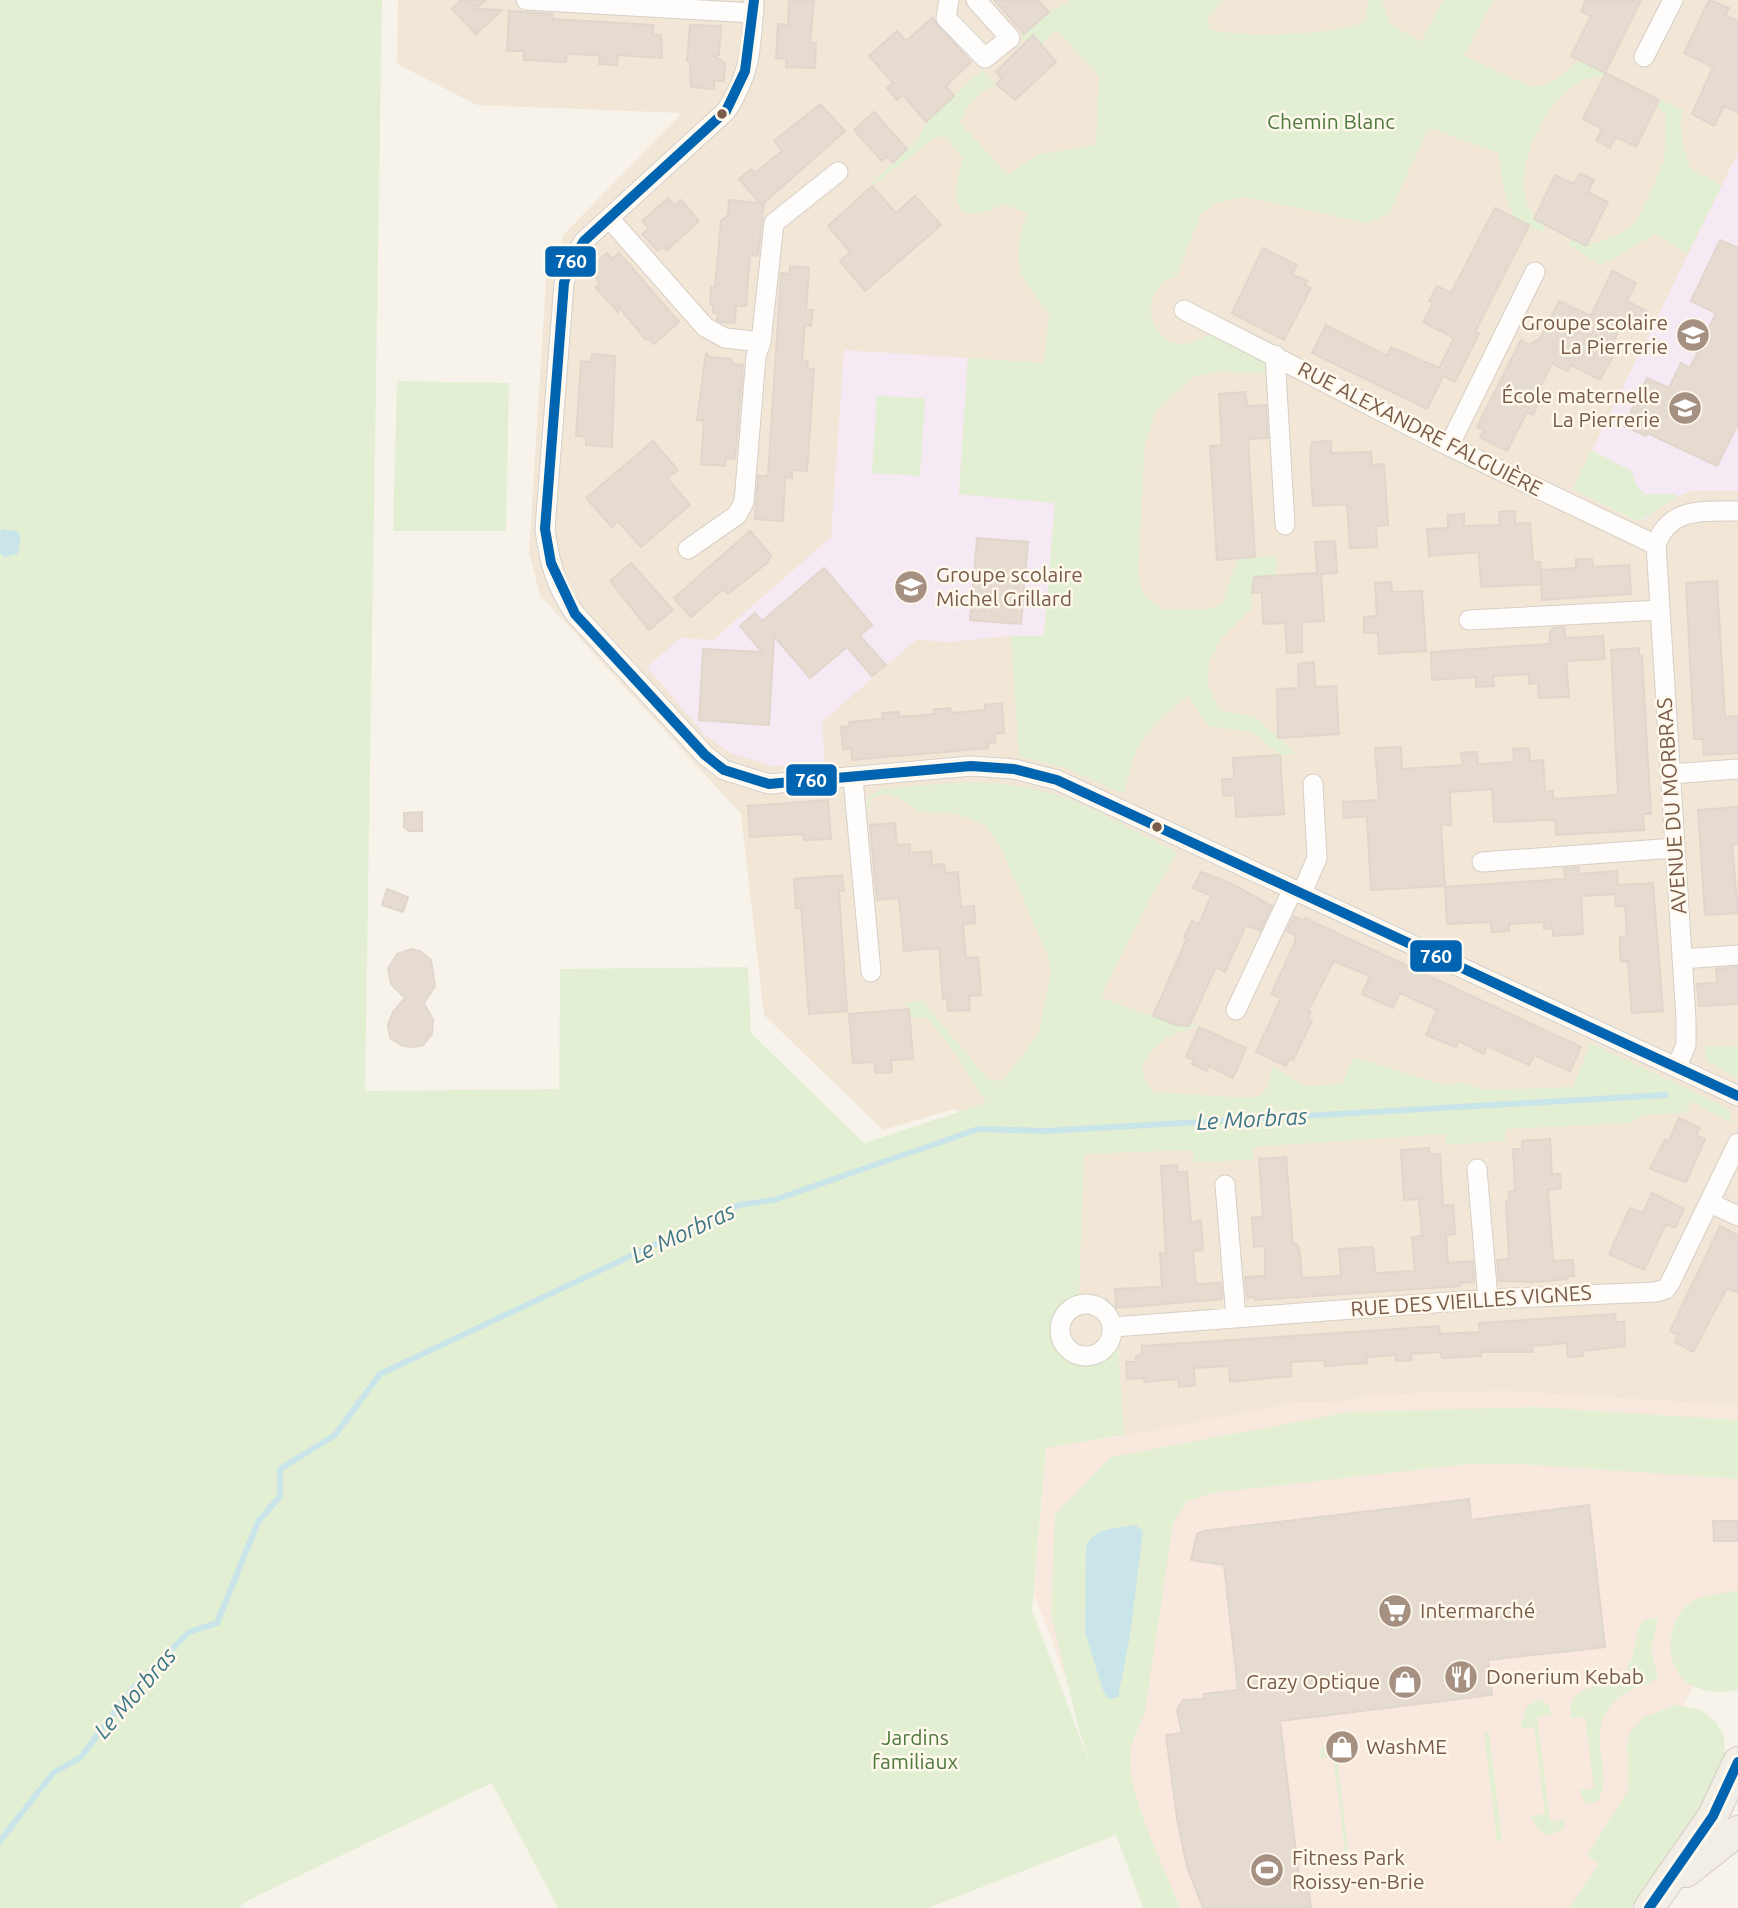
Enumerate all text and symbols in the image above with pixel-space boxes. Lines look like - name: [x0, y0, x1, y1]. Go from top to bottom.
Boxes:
- unlabelled marker: [715, 107, 729, 121]
- park label: Chemin Blanc: [1267, 109, 1395, 133]
- line badge: 760: [544, 245, 597, 278]
- text: 760: [555, 250, 587, 272]
- place label: Groupe scolaire La Pierrerie: [1521, 310, 1668, 358]
- school or university icon: Groupe scolaire La Pierrerie: [1674, 316, 1712, 354]
- street label: RUE ALEXANDRE FALGUIÈRE: [1294, 356, 1547, 500]
- place label: École maternelle La Pierrerie: [1501, 383, 1660, 431]
- school or university icon: École maternelle La Pierrerie: [1666, 389, 1704, 427]
- place label: Groupe scolaire Michel Grillard: [936, 562, 1083, 610]
- school or university icon: Groupe scolaire Michel Grillard: [892, 568, 930, 606]
- street label: AVENUE DU MORBRAS: [1651, 697, 1691, 915]
- line badge: 760: [785, 763, 838, 797]
- text: 760: [795, 769, 827, 791]
- unlabelled marker: [1150, 820, 1164, 834]
- line badge: 760: [1409, 939, 1463, 973]
- text: 760: [1420, 945, 1452, 967]
- water label: Le Morbras: [1196, 1103, 1309, 1134]
- water label: Le Morbras: [627, 1198, 739, 1267]
- street label: RUE DES VIEILLES VIGNES: [1350, 1280, 1592, 1320]
- supermarket icon: Intermarché: [1376, 1592, 1414, 1630]
- place label: Intermarché: [1420, 1598, 1535, 1622]
- water label: Le Morbras: [89, 1642, 181, 1743]
- restaurant icon: Donerium Kebab: [1442, 1658, 1480, 1696]
- shop icon: Crazy Optique: [1386, 1663, 1424, 1701]
- place label: Donerium Kebab: [1486, 1664, 1644, 1688]
- place label: Crazy Optique: [1246, 1669, 1380, 1693]
- park label: Jardins familiaux: [872, 1725, 958, 1773]
- shop icon: WashME: [1323, 1728, 1361, 1766]
- place label: WashME: [1366, 1734, 1447, 1758]
- place label: Fitness Park Roissy-en-Brie: [1292, 1845, 1425, 1893]
- sports icon: Fitness Park Roissy-en-Brie: [1248, 1851, 1286, 1889]

